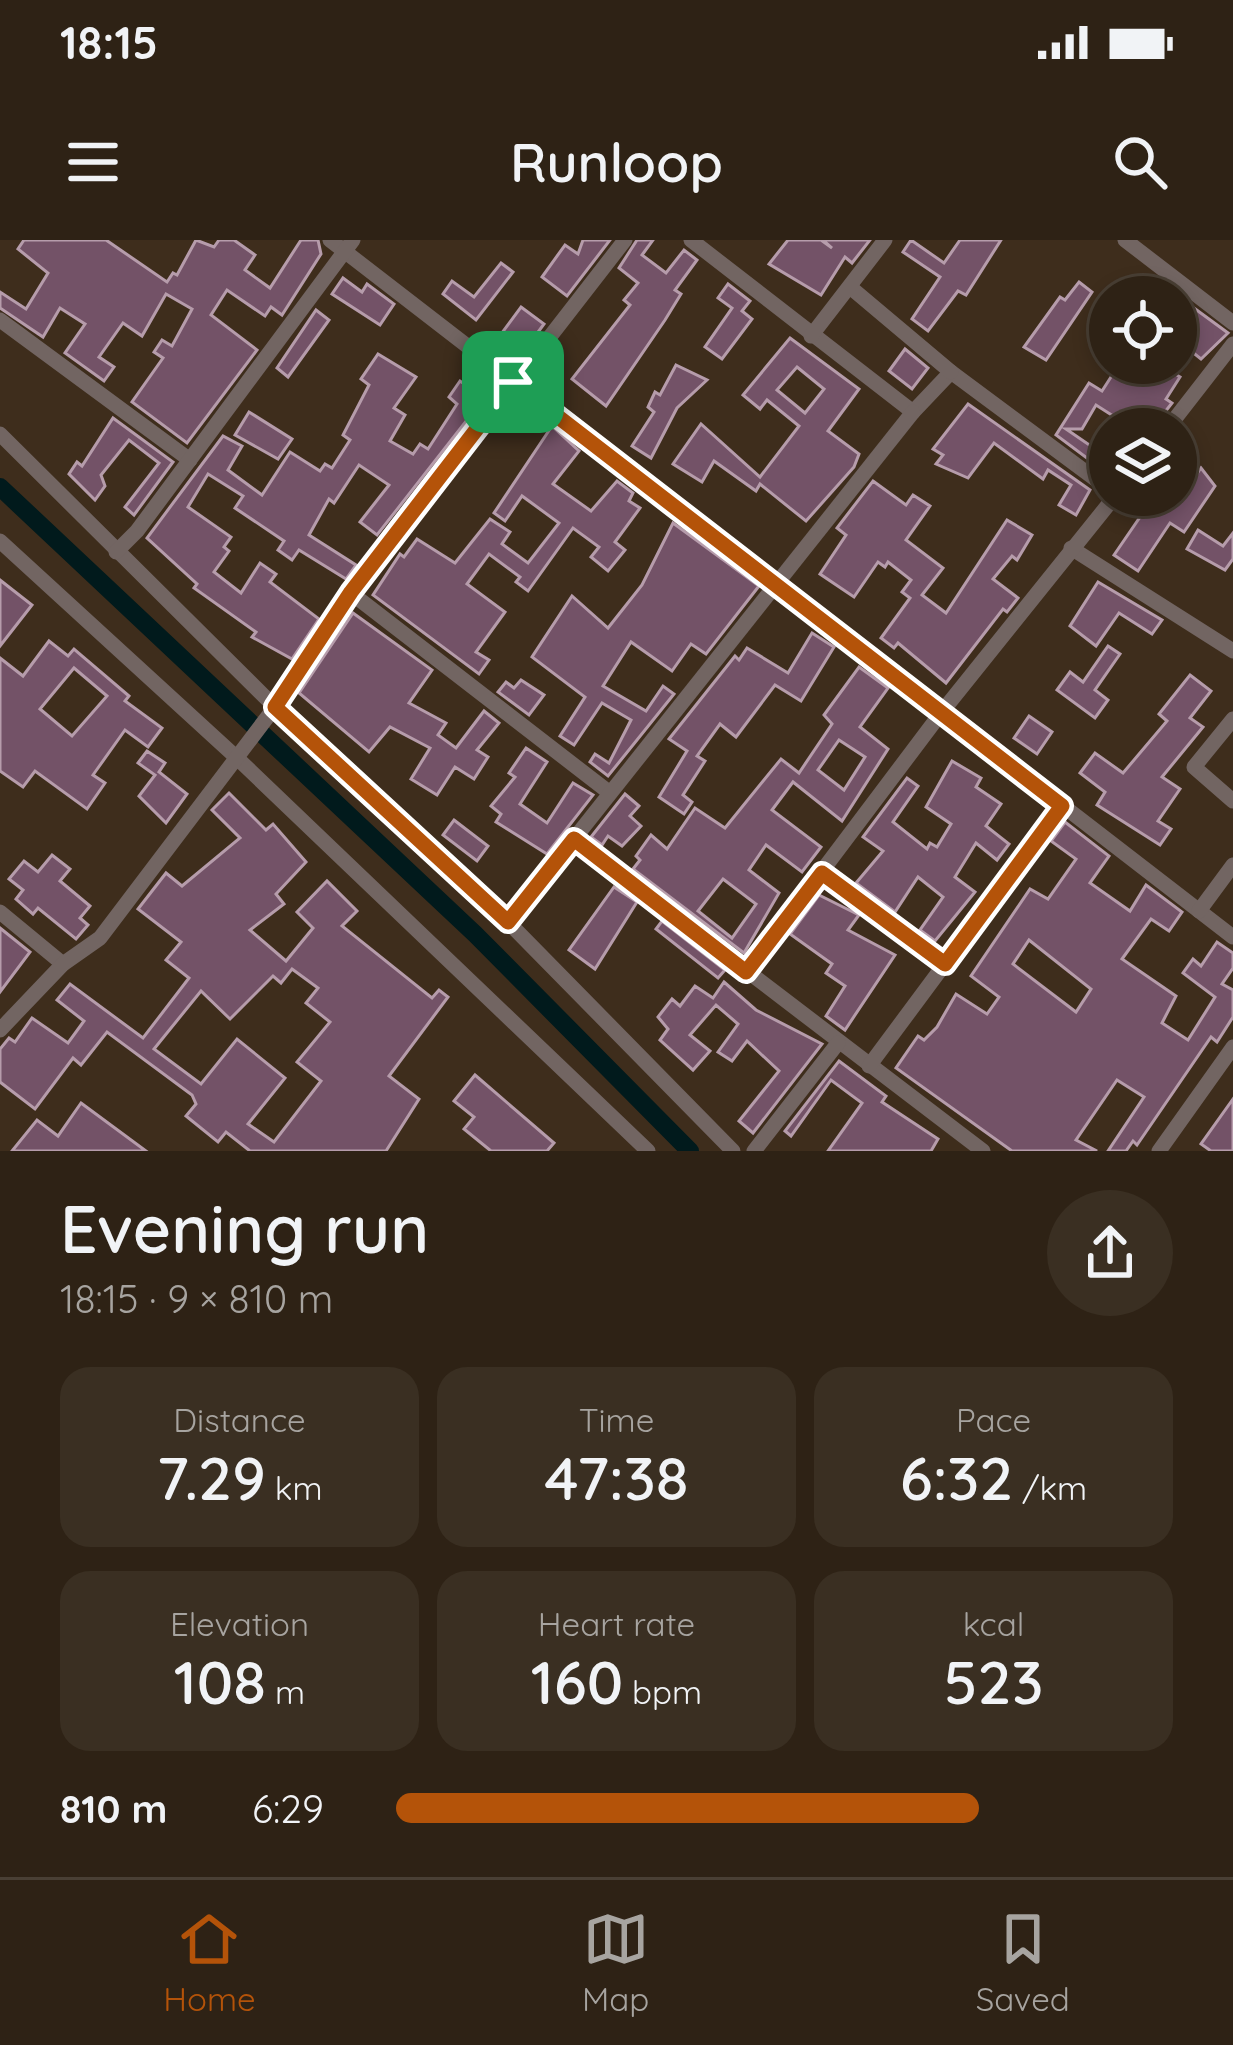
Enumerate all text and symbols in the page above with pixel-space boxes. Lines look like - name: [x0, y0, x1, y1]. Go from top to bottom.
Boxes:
- text: 18:15: [60, 14, 158, 70]
- text: Runloop: [510, 128, 723, 196]
- icon: menu: [60, 129, 126, 195]
- icon: search: [1107, 129, 1173, 195]
- map controls: [1089, 276, 1197, 516]
- button: locate: [1089, 276, 1197, 384]
- pin: [462, 331, 564, 433]
- icon: arrive: [480, 349, 546, 415]
- button: layers: [1089, 408, 1197, 516]
- text: Evening run: [60, 1187, 429, 1270]
- button: share: [1047, 1190, 1173, 1316]
- text: 18:15 · 9 × 810 m: [60, 1274, 333, 1323]
- text: Distance: [173, 1399, 306, 1440]
- text: Time: [579, 1399, 654, 1440]
- text: Pace: [956, 1399, 1031, 1440]
- text: 7.29: [156, 1440, 266, 1515]
- text: 47:38: [545, 1440, 688, 1515]
- text: 6:32: [900, 1440, 1013, 1515]
- text: km: [266, 1467, 323, 1508]
- text: /km: [1013, 1467, 1087, 1508]
- text: Elevation: [170, 1603, 309, 1644]
- text: Heart rate: [538, 1603, 695, 1644]
- text: kcal: [963, 1603, 1024, 1644]
- text: 108: [174, 1644, 266, 1719]
- text: 160: [531, 1644, 623, 1719]
- text: 523: [944, 1644, 1043, 1719]
- text: m: [266, 1671, 305, 1712]
- text: bpm: [623, 1671, 702, 1712]
- text: 810 m: [60, 1784, 167, 1833]
- text: 6:29: [252, 1784, 324, 1833]
- tab: Home: [163, 1906, 256, 2019]
- tab: Map: [582, 1906, 649, 2019]
- tab: Saved: [976, 1906, 1070, 2019]

